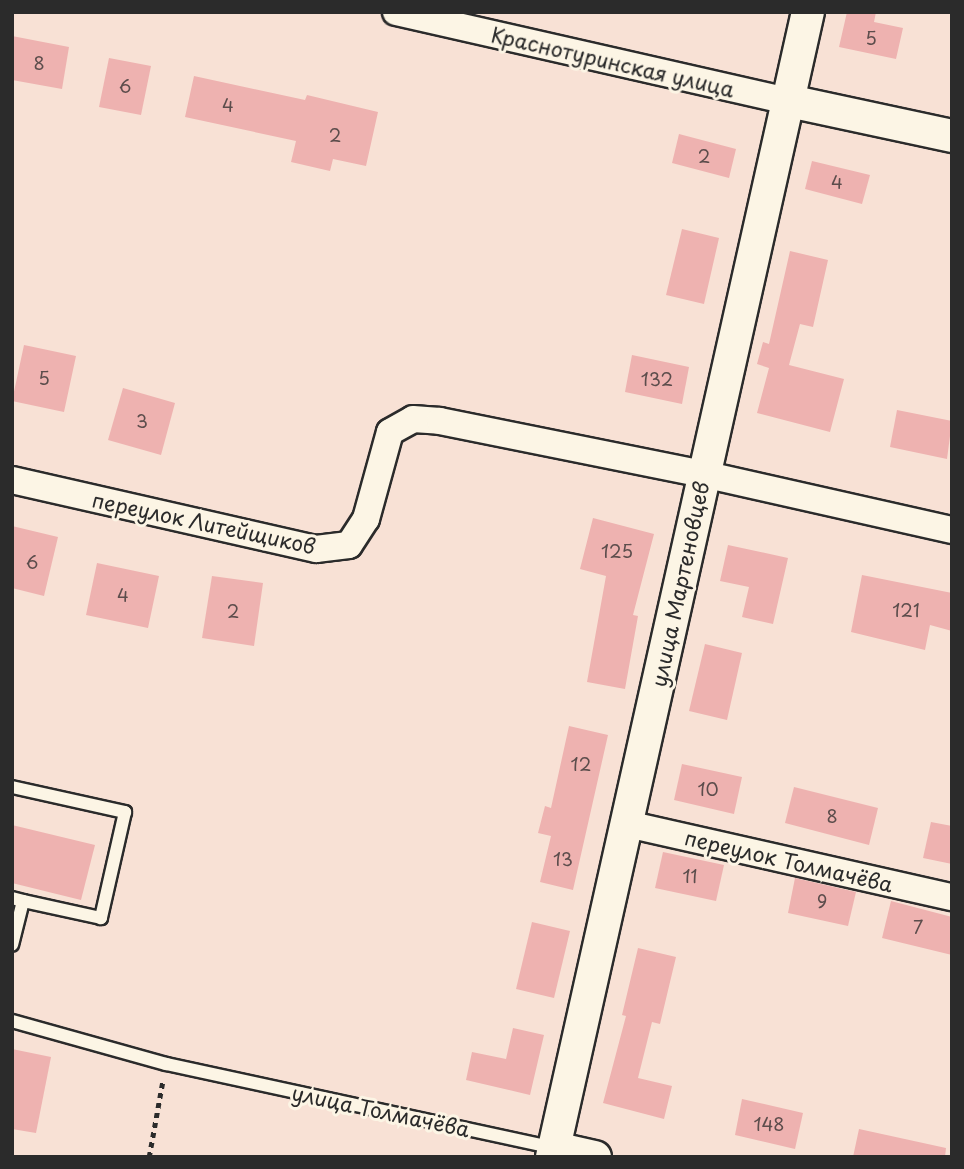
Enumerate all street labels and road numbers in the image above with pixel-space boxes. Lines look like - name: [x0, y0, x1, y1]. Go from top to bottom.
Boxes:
- street label: Краснотуринская улица: [488, 21, 738, 101]
- street label: улица Мартеновцев: [645, 478, 713, 690]
- street label: переулок Литейщиков: [89, 486, 319, 558]
- street label: переулок Толмачёва: [682, 824, 896, 896]
- street label: улица Толмачёва: [289, 1079, 473, 1141]

